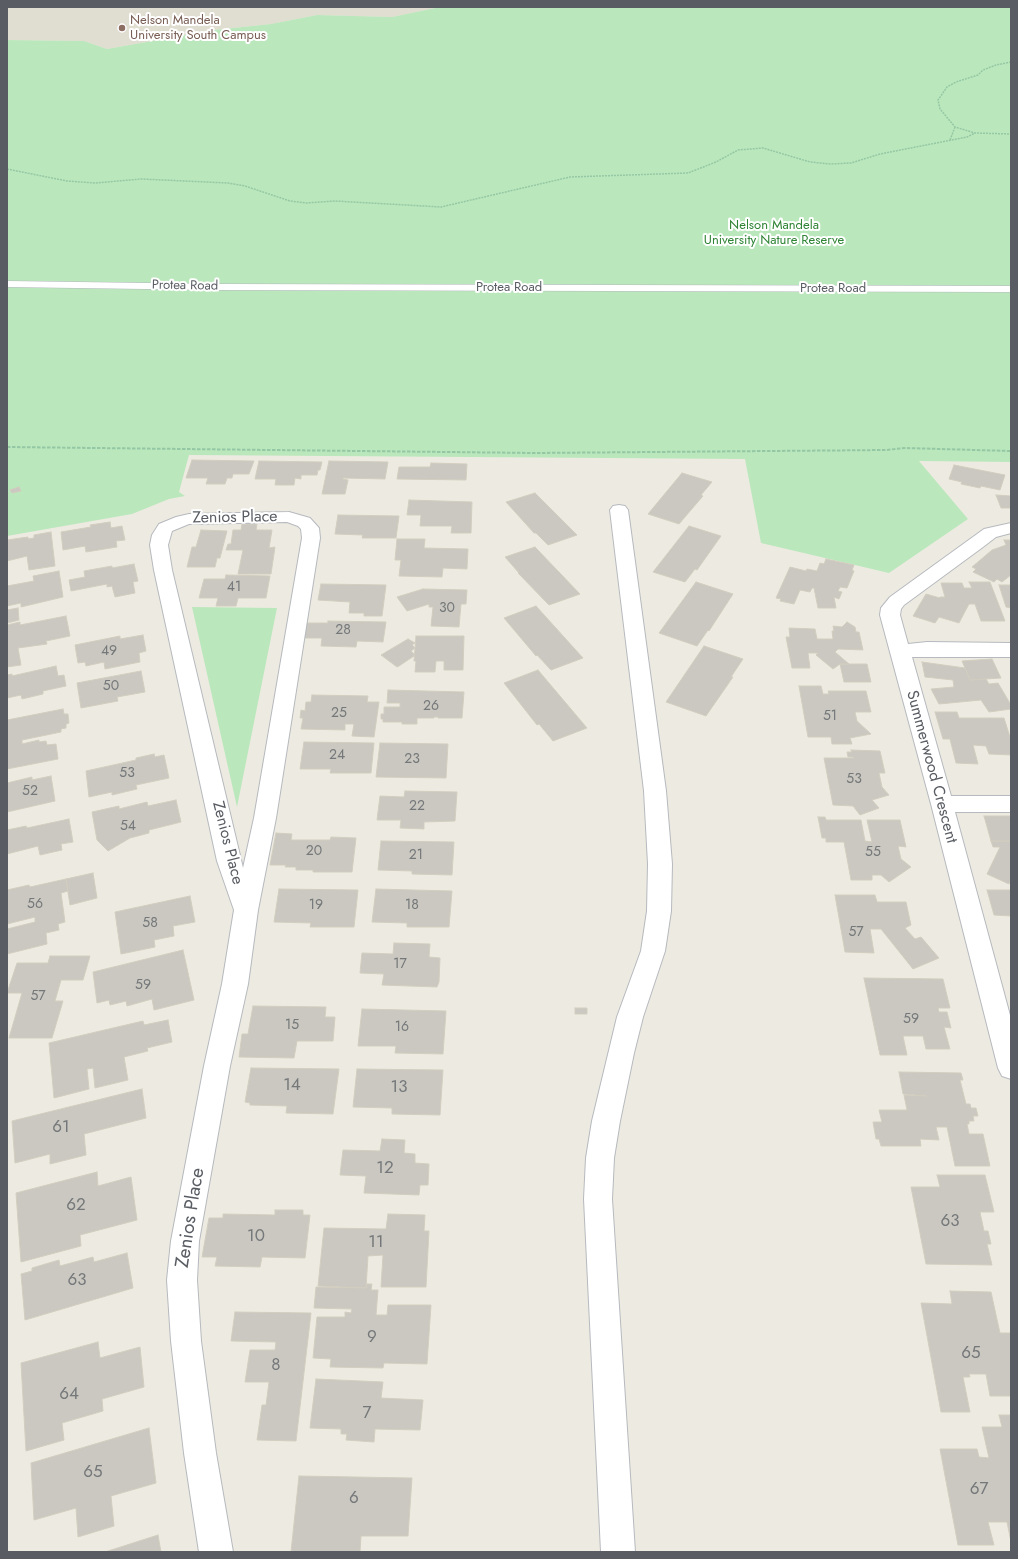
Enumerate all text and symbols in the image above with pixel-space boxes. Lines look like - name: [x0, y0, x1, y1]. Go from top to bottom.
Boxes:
- place label: Nelson Mandela University South Campus: [130, 13, 266, 44]
- marker: Nelson Mandela University South Campus: [117, 23, 127, 33]
- park label: Nelson Mandela University Nature Reserve: [704, 218, 844, 249]
- street label: Protea Road: [152, 278, 218, 294]
- street label: Protea Road: [476, 280, 542, 296]
- street label: Protea Road: [800, 281, 866, 297]
- street label: Zenios Place: [192, 508, 278, 528]
- house number: 41: [227, 580, 241, 596]
- house number: 30: [439, 601, 455, 617]
- house number: 28: [335, 623, 351, 639]
- house number: 49: [101, 644, 117, 660]
- house number: 50: [103, 679, 119, 695]
- street label: Summerwood Crescent: [901, 689, 961, 845]
- house number: 26: [423, 699, 439, 715]
- house number: 25: [331, 706, 347, 722]
- house number: 51: [823, 709, 837, 725]
- house number: 24: [329, 748, 345, 764]
- house number: 23: [404, 752, 420, 768]
- house number: 53: [119, 766, 135, 782]
- house number: 53: [846, 772, 862, 788]
- house number: 52: [22, 784, 38, 800]
- street label: Zenios Place: [207, 799, 247, 887]
- house number: 22: [409, 799, 425, 815]
- house number: 54: [120, 819, 136, 835]
- house number: 20: [306, 844, 322, 860]
- house number: 55: [865, 845, 881, 861]
- house number: 21: [409, 848, 423, 864]
- house number: 56: [27, 897, 43, 913]
- house number: 19: [309, 898, 323, 914]
- house number: 18: [405, 898, 419, 914]
- house number: 58: [142, 916, 158, 932]
- house number: 57: [848, 925, 864, 941]
- house number: 17: [393, 957, 407, 973]
- house number: 59: [135, 978, 151, 994]
- house number: 57: [30, 989, 46, 1005]
- house number: 59: [903, 1012, 919, 1028]
- house number: 15: [285, 1018, 299, 1034]
- house number: 16: [395, 1020, 409, 1036]
- house number: 14: [283, 1076, 301, 1096]
- house number: 13: [391, 1078, 407, 1098]
- house number: 61: [52, 1118, 70, 1138]
- house number: 12: [376, 1159, 394, 1179]
- street label: Zenios Place: [172, 1166, 210, 1270]
- house number: 62: [66, 1196, 86, 1216]
- house number: 63: [940, 1212, 960, 1232]
- house number: 10: [247, 1227, 265, 1247]
- house number: 11: [368, 1233, 384, 1253]
- house number: 63: [67, 1271, 87, 1291]
- house number: 9: [367, 1328, 377, 1348]
- house number: 65: [961, 1344, 981, 1364]
- house number: 8: [271, 1356, 281, 1376]
- house number: 64: [59, 1385, 79, 1405]
- house number: 7: [363, 1404, 371, 1424]
- house number: 65: [83, 1463, 103, 1483]
- house number: 67: [970, 1480, 988, 1500]
- house number: 6: [349, 1489, 359, 1509]

